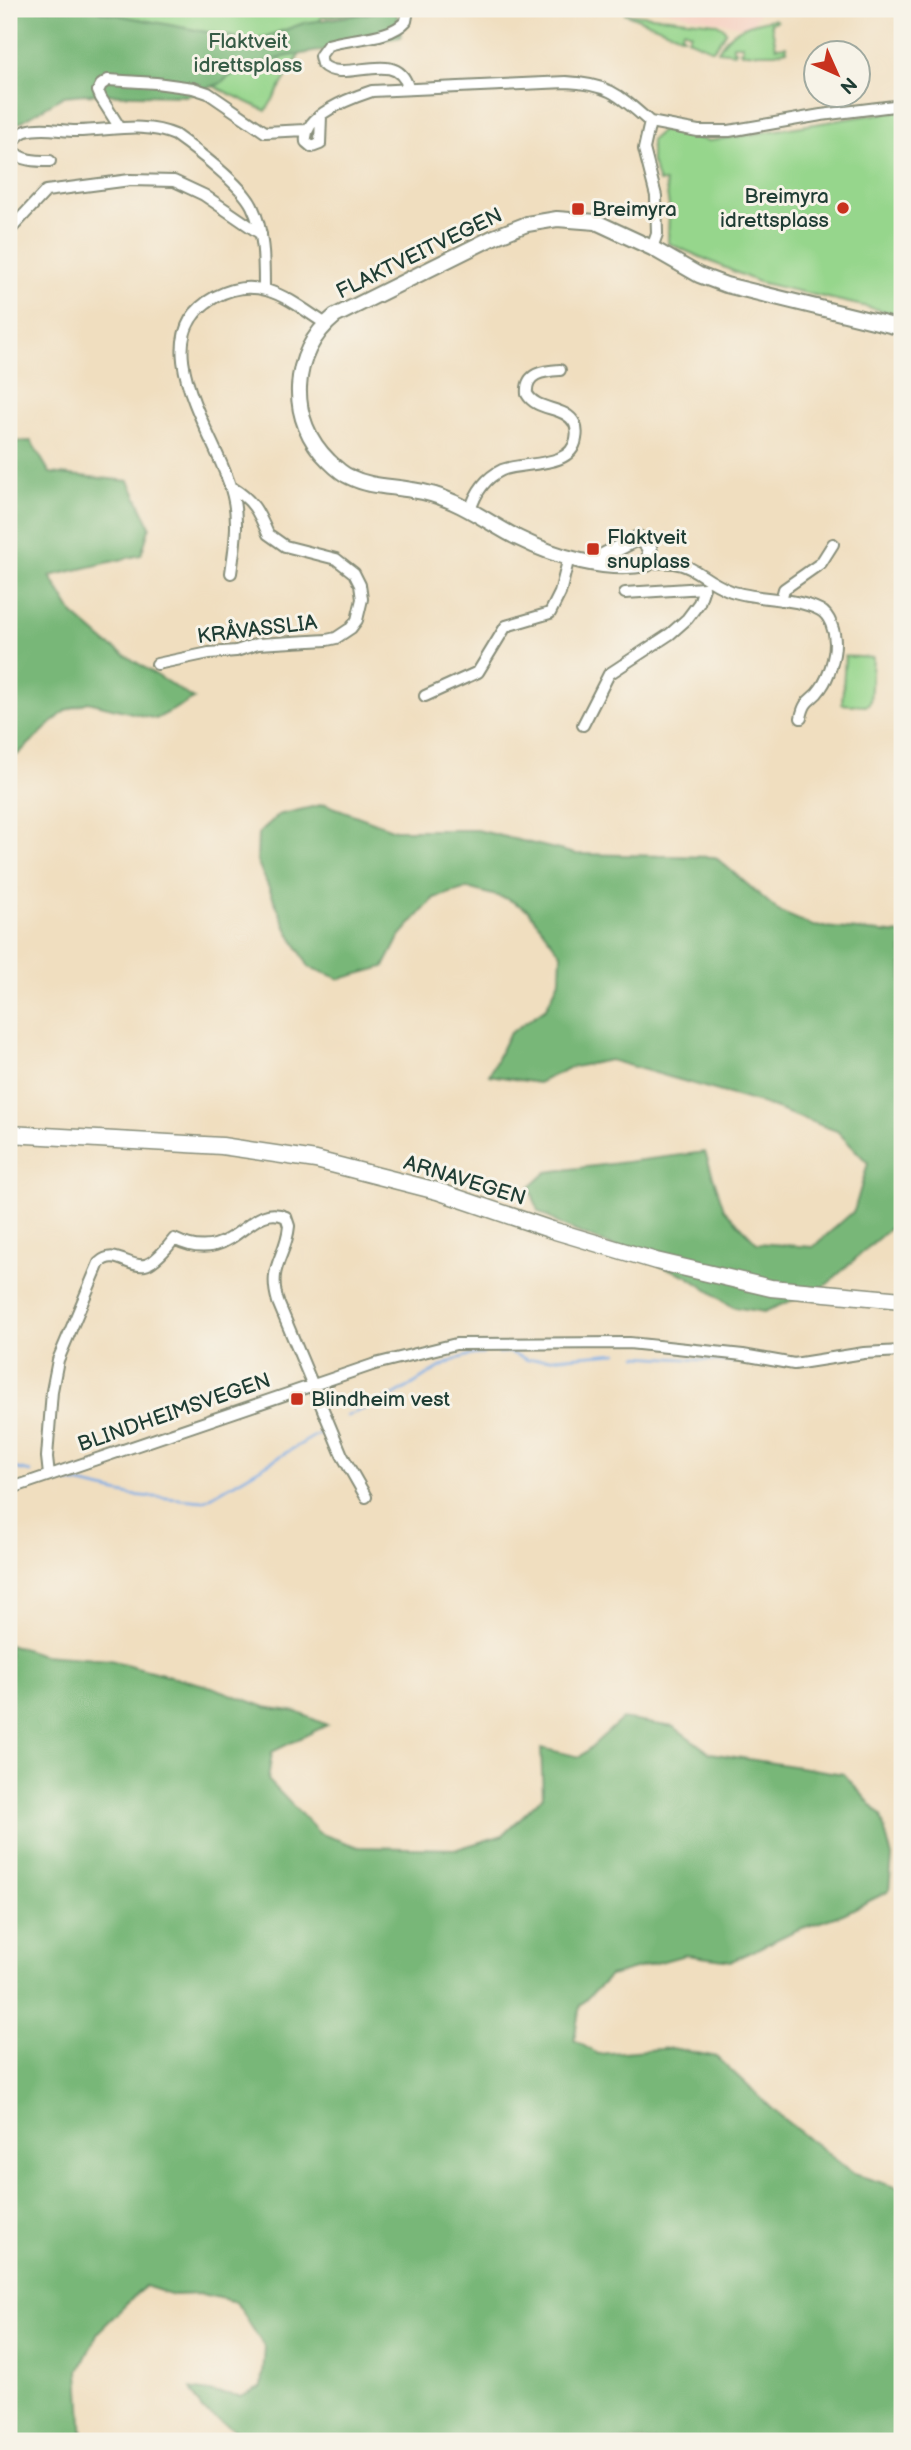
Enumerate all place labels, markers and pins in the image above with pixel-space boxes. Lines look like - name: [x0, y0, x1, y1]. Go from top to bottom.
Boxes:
- place label: Breimyra idrettsplass: [720, 184, 829, 233]
- place label: Breimyra: [592, 197, 677, 222]
- marker: Breimyra idrettsplass: [835, 200, 851, 216]
- marker: Breimyra: [570, 201, 586, 217]
- place label: Flaktveit snuplass: [607, 525, 690, 574]
- marker: Flaktveit snuplass: [585, 541, 601, 557]
- place label: Blindheim vest: [311, 1387, 451, 1412]
- marker: Blindheim vest: [289, 1391, 305, 1407]

